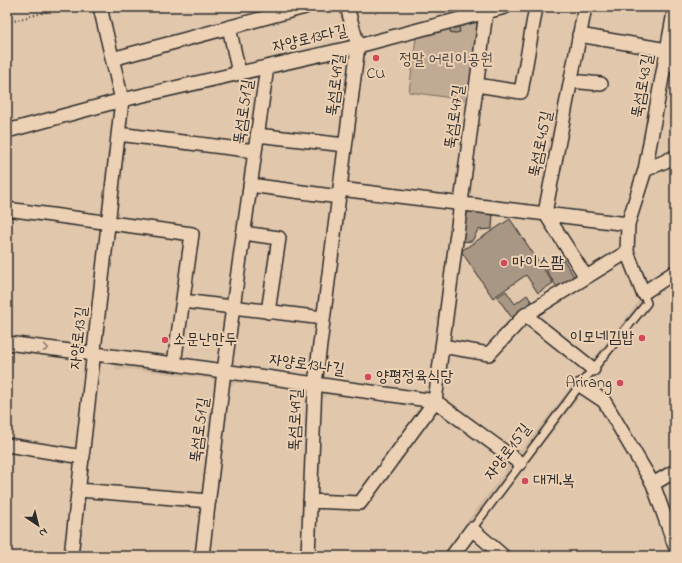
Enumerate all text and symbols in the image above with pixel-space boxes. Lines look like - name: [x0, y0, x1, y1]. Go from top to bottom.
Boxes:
- street label: 자양로13다길: [270, 19, 350, 59]
- park label: 정말 어린이공원: [399, 48, 493, 72]
- street label: 뚝섬로49길: [320, 52, 352, 118]
- street label: 뚝섬로43길: [626, 52, 660, 120]
- marker: CU: [371, 53, 381, 63]
- place label: CU: [367, 62, 385, 86]
- street label: 뚝섬로51길: [228, 78, 260, 146]
- street label: 뚝섬로47길: [439, 83, 471, 151]
- street label: 뚝섬로45길: [523, 109, 559, 179]
- place label: 마이스팜: [512, 251, 564, 275]
- marker: 마이스팜: [499, 258, 509, 268]
- street label: 자양로13길: [64, 305, 94, 371]
- place label: 이모네김밥: [570, 326, 634, 350]
- place label: 소문난만두: [173, 328, 237, 352]
- marker: 이모네김밥: [637, 333, 647, 343]
- marker: 소문난만두: [160, 335, 170, 345]
- one-way arrow: [43, 343, 49, 352]
- street label: 자양로13나길: [268, 348, 346, 382]
- place label: 양평정육식당: [376, 365, 453, 389]
- place label: Arirang: [566, 371, 612, 395]
- marker: 양평정육식당: [363, 372, 373, 382]
- marker: Arirang: [615, 378, 625, 388]
- street label: 뚝섬로49길: [283, 388, 309, 452]
- street label: 뚝섬로51길: [184, 396, 216, 464]
- street label: 자양로15길: [479, 418, 537, 485]
- place label: 대게.복: [533, 469, 575, 493]
- marker: 대게.복: [520, 476, 530, 486]
- north arrow: [18, 505, 58, 545]
- text: N: [36, 524, 51, 541]

